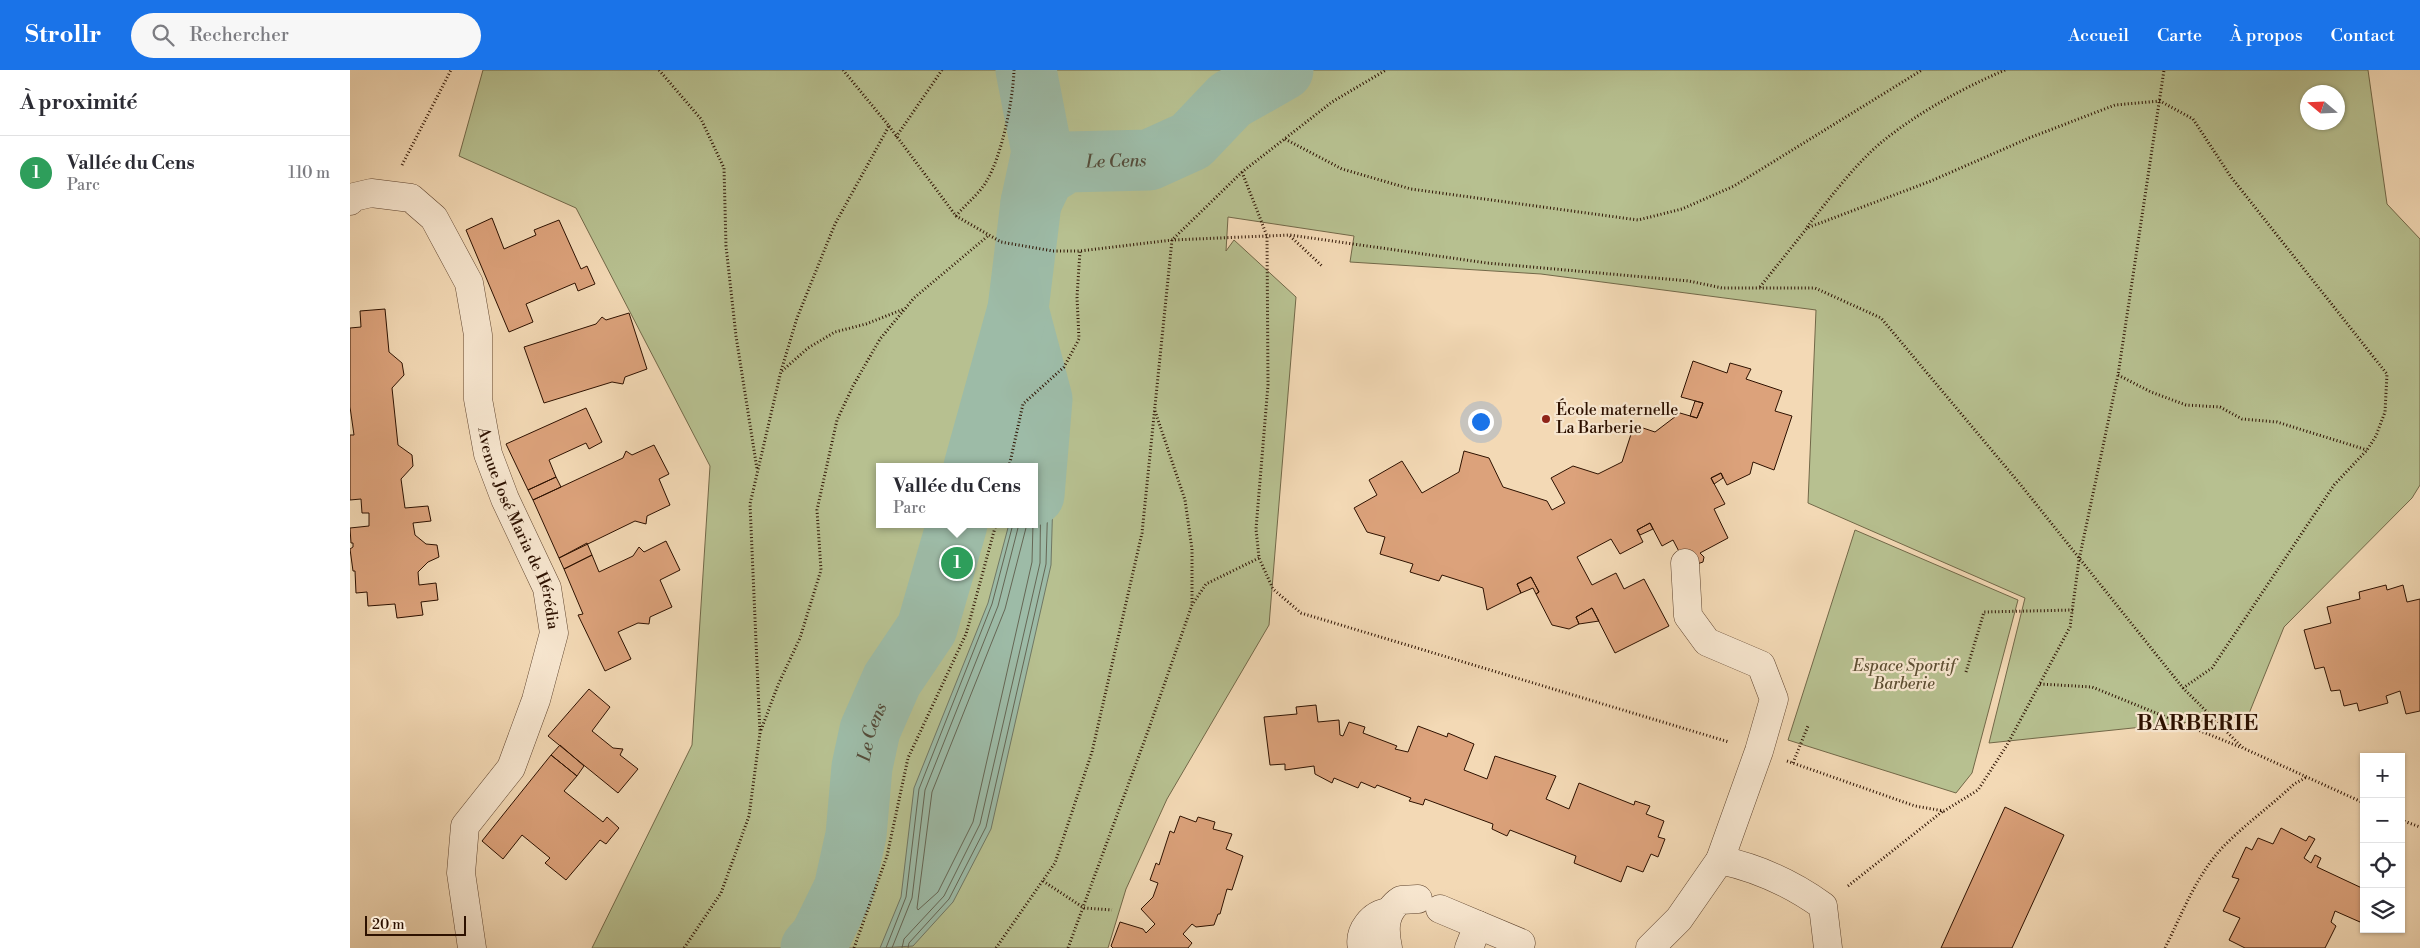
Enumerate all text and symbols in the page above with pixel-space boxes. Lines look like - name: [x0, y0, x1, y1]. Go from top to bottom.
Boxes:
- search box: [131, 13, 481, 58]
- text: Strollr: [25, 20, 101, 50]
- icon: search: [149, 21, 177, 49]
- text: Rechercher: [189, 23, 289, 47]
- text: Accueil: [2068, 24, 2129, 47]
- text: Carte: [2157, 24, 2202, 47]
- text: À propos: [2230, 24, 2303, 47]
- text: Contact: [2331, 24, 2395, 47]
- north arrow: [2300, 85, 2345, 130]
- text: À proximité: [20, 90, 137, 116]
- water label: Le Cens: [1085, 149, 1147, 173]
- text: Vallée du Cens: [67, 151, 195, 175]
- text: 1: [32, 163, 40, 183]
- text: 110 m: [288, 163, 330, 183]
- text: Parc: [67, 175, 100, 195]
- place label: École maternelle La Barberie: [1556, 398, 1678, 438]
- your location: [1468, 409, 1494, 435]
- marker: École maternelle La Barberie: [1540, 413, 1552, 425]
- street label: Avenue José Maria de Hérédia: [473, 425, 563, 632]
- popup: [876, 463, 1038, 528]
- text: Vallée du Cens: [893, 474, 1021, 498]
- text: Parc: [893, 498, 926, 518]
- pin: 1: [941, 544, 973, 582]
- park label: Espace Sportif Barberie: [1852, 656, 1959, 694]
- water label: Le Cens: [852, 699, 892, 764]
- district label: BARBERIE: [2137, 711, 2259, 737]
- map controls: [2360, 753, 2405, 933]
- button: +: [2360, 753, 2405, 798]
- button: −: [2360, 798, 2405, 843]
- button: locate: [2360, 843, 2405, 888]
- button: layers: [2360, 888, 2405, 933]
- scale bar: [365, 913, 466, 936]
- text: 20 m: [372, 916, 404, 934]

